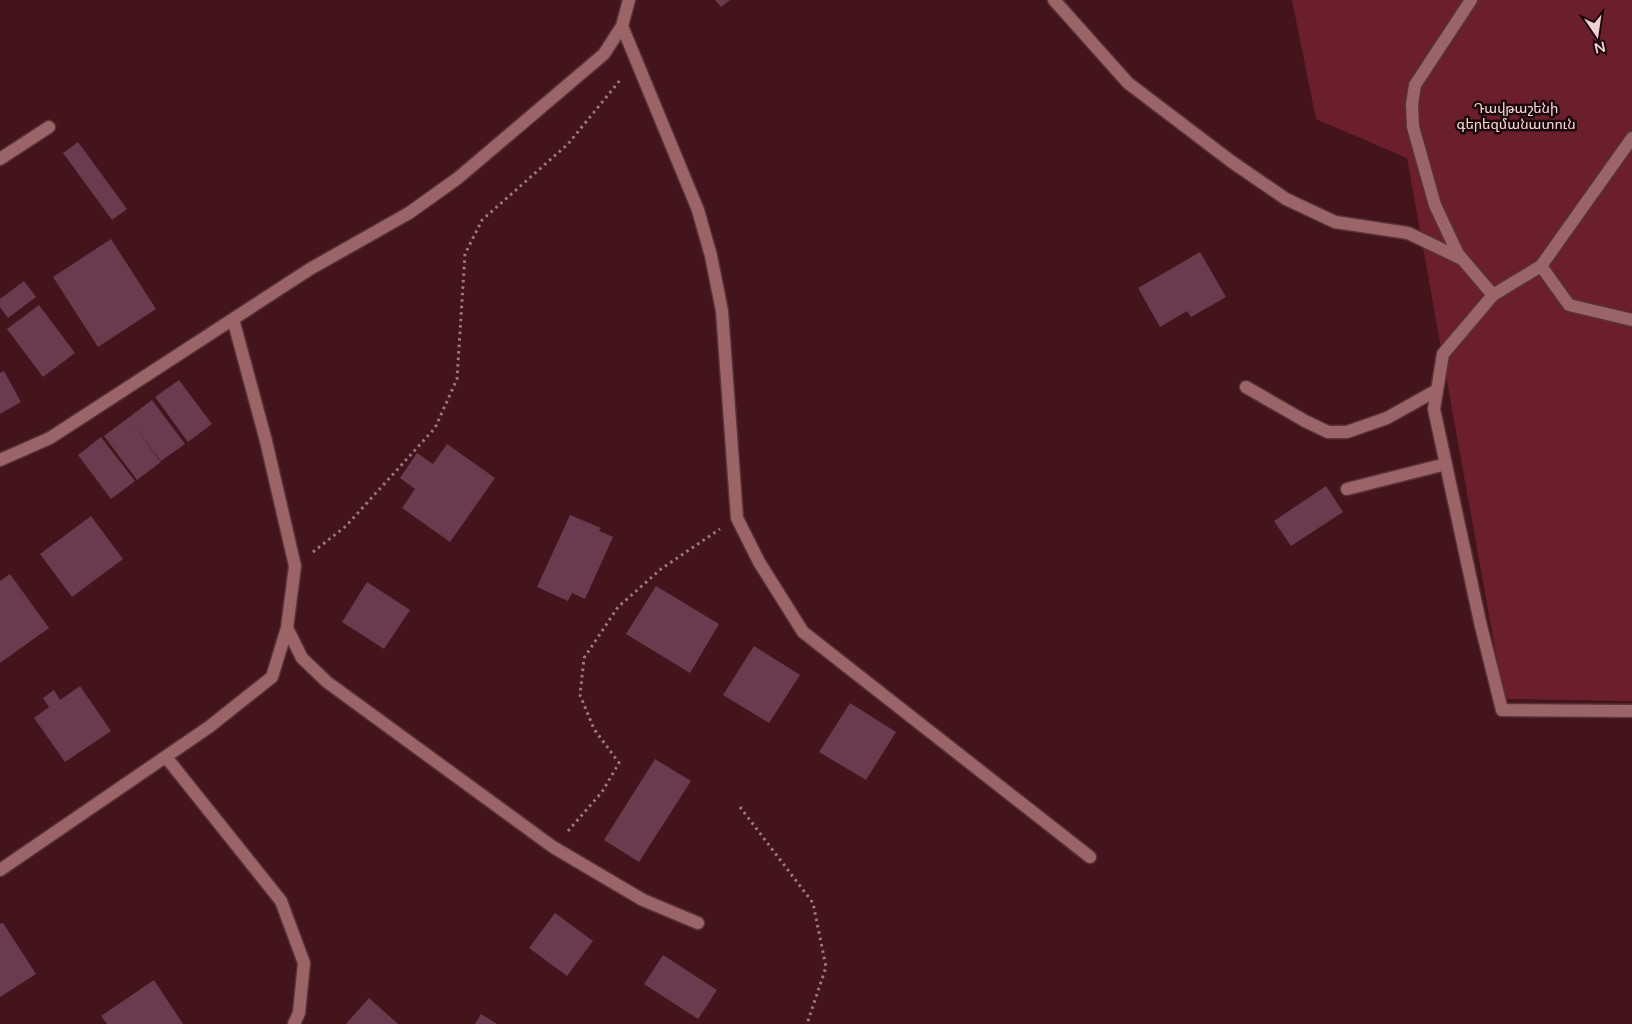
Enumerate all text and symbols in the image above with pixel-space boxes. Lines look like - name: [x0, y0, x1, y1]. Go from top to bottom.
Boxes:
- north arrow: [1572, 10, 1622, 60]
- text: N: [1592, 38, 1607, 57]
- park label: Դավթաշենի գերեզմանատուն: [1456, 100, 1576, 133]

